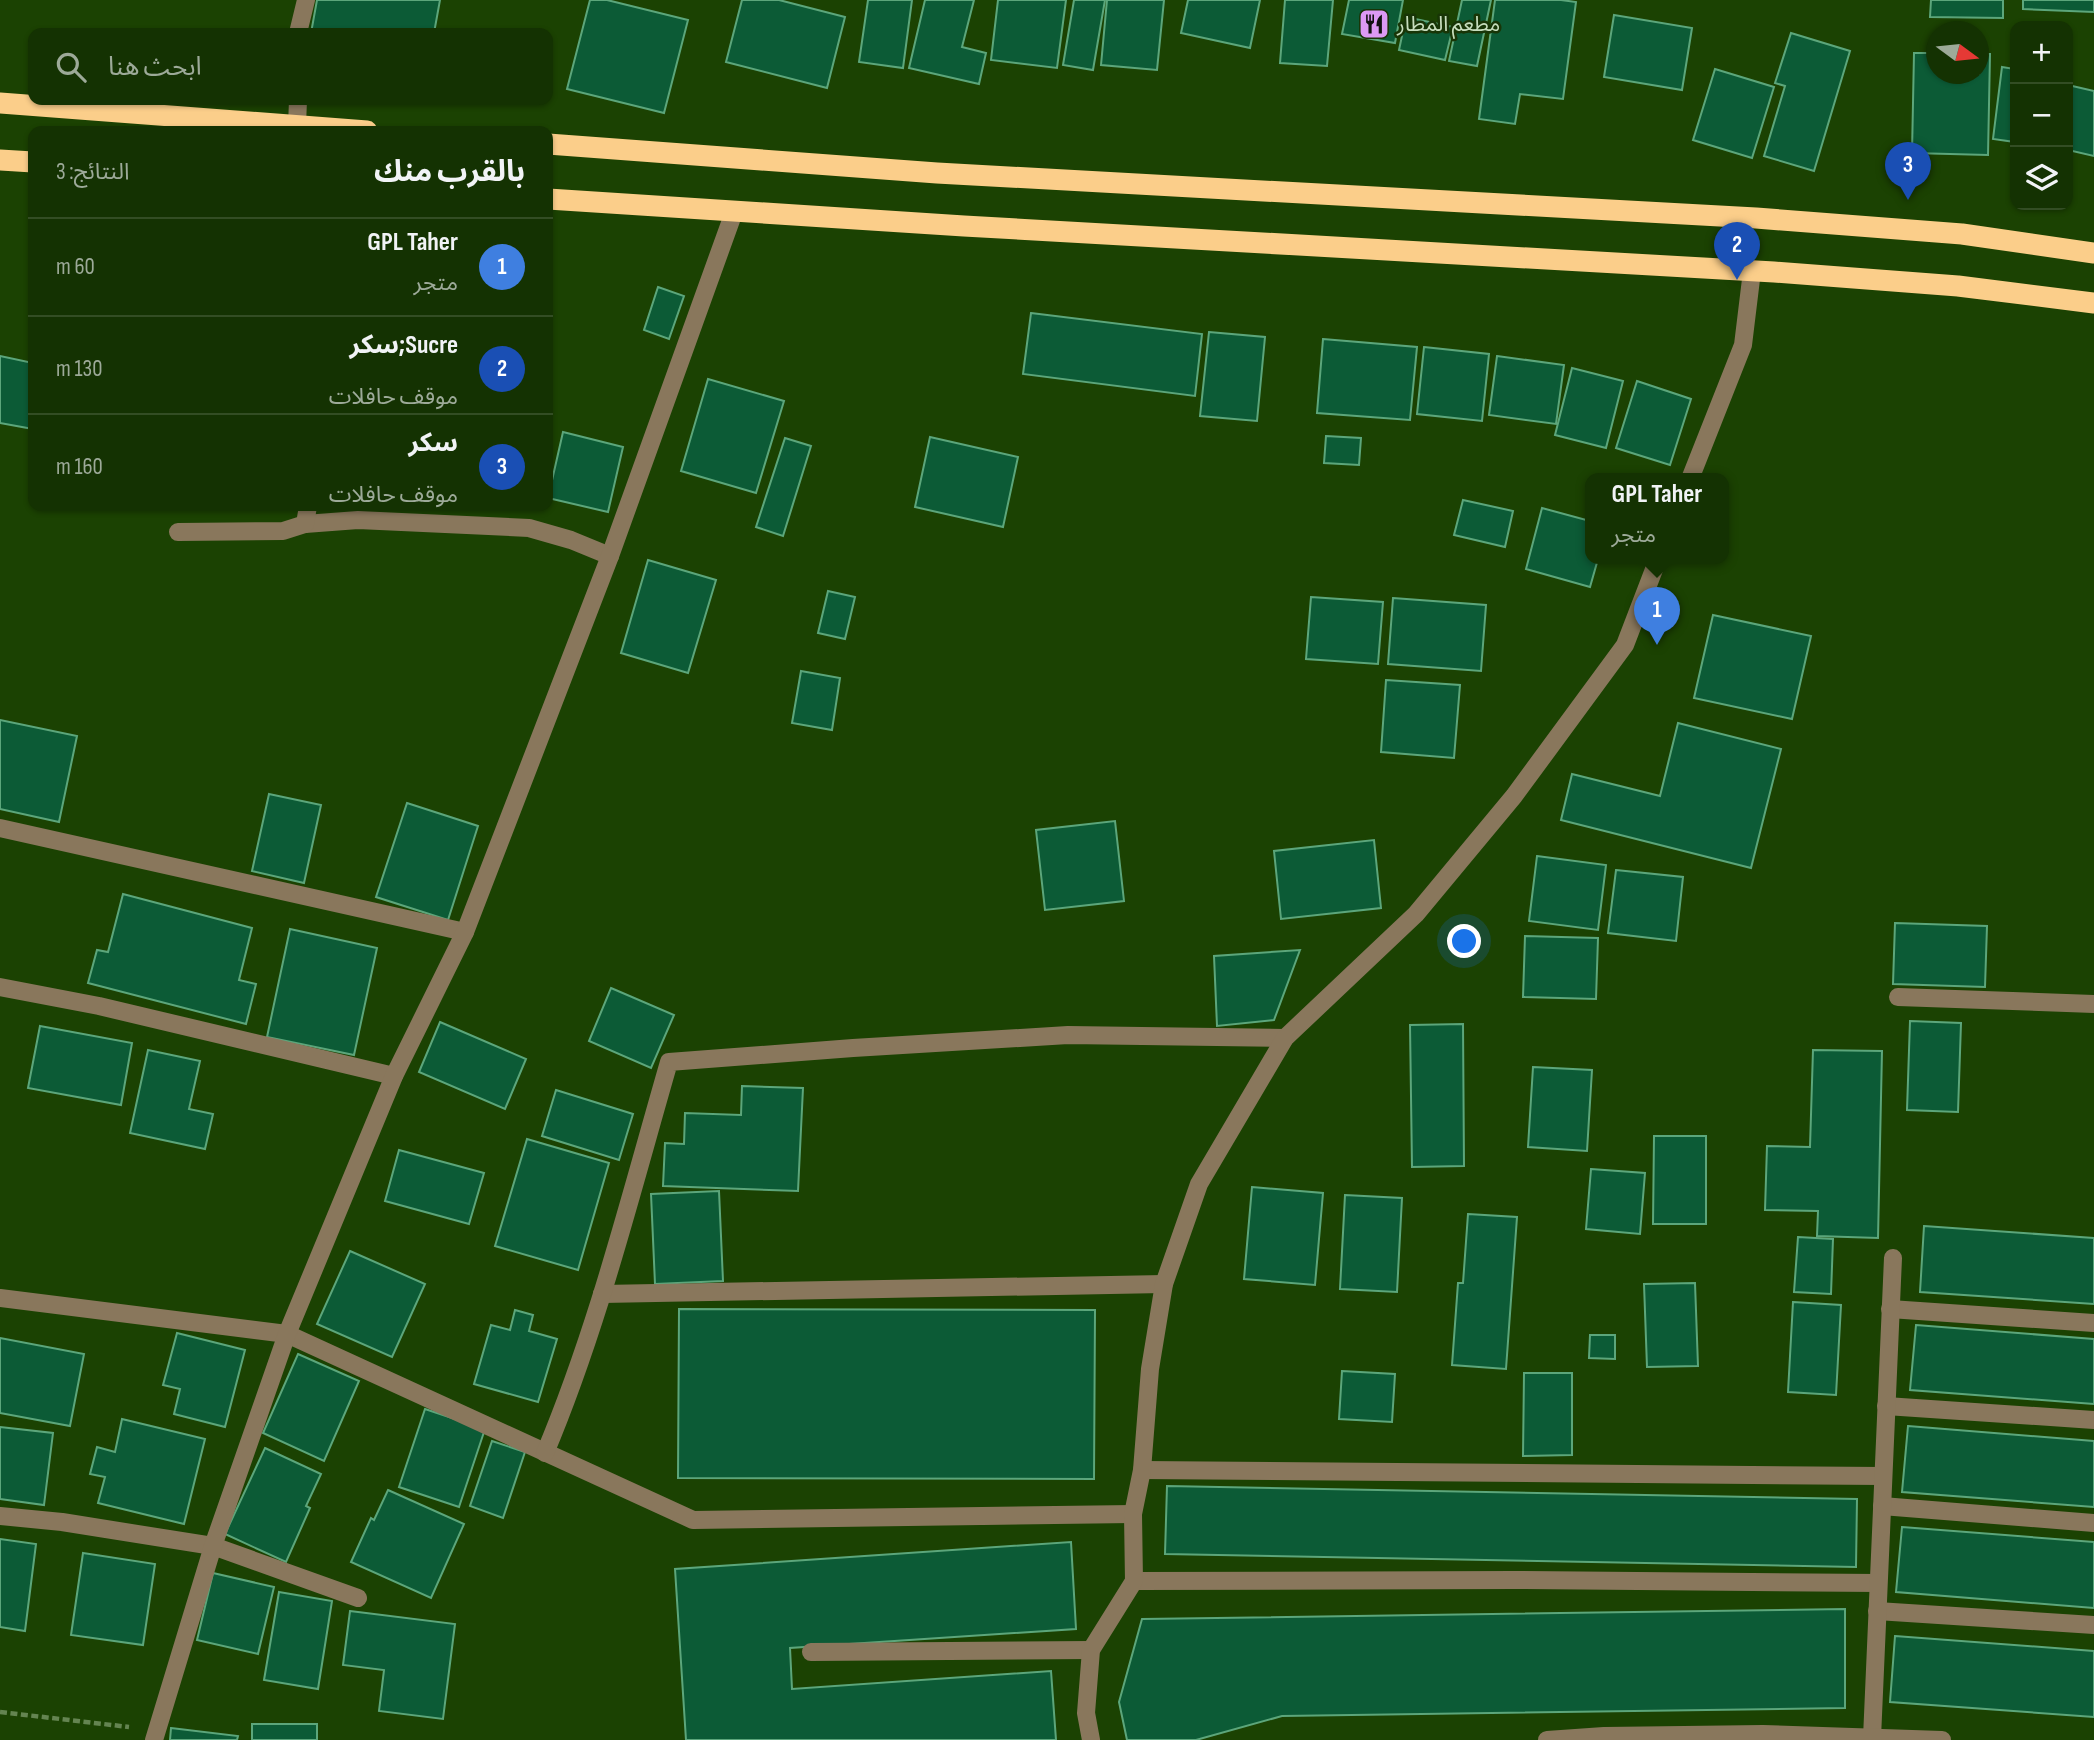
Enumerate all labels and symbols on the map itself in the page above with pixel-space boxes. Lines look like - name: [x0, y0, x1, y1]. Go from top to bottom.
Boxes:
- restaurant icon: مطعم المطار: [1357, 7, 1391, 41]
- place label: مطعم المطار: [1396, 12, 1500, 39]
- north arrow: [1926, 21, 1989, 84]
- pin: 3: [1885, 142, 1931, 200]
- pin: 2: [1714, 222, 1760, 280]
- pin: 1: [1634, 587, 1680, 645]
- your location: [1447, 924, 1481, 958]

